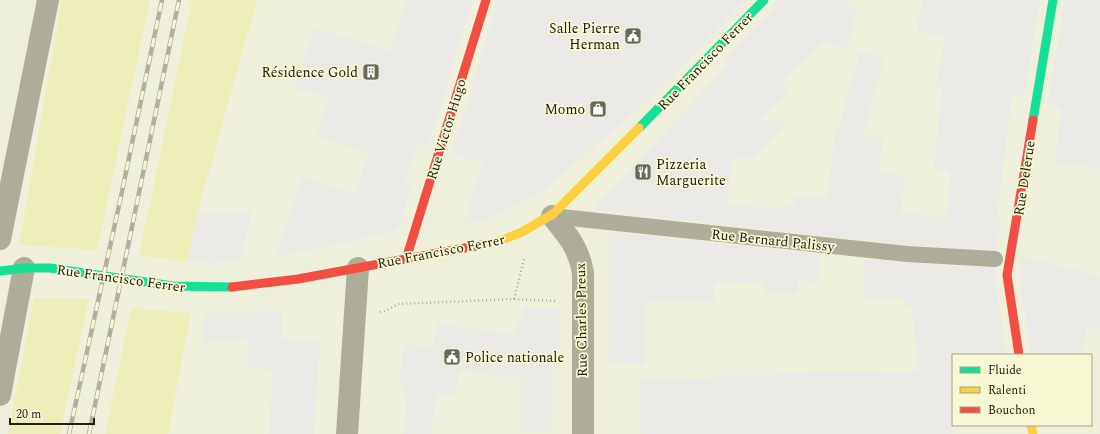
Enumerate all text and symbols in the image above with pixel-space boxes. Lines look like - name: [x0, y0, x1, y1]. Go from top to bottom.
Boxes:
- street label: Rue Francisco Ferrer: [653, 7, 758, 115]
- place label: Salle Pierre Herman: [549, 18, 620, 55]
- public building icon: Salle Pierre Herman: [623, 26, 643, 46]
- place label: Résidence Gold: [262, 62, 358, 83]
- building icon: Résidence Gold: [361, 62, 381, 82]
- street label: Rue Victor Hugo: [421, 76, 472, 182]
- place label: Momo: [544, 99, 585, 120]
- shop icon: Momo: [588, 99, 608, 119]
- street label: Rue Delerue: [1008, 139, 1041, 217]
- place label: Pizzeria Marguerite: [656, 154, 726, 191]
- restaurant icon: Pizzeria Marguerite: [633, 162, 653, 182]
- street label: Rue Bernard Palissy: [710, 224, 837, 258]
- street label: Rue Francisco Ferrer: [376, 229, 507, 274]
- street label: Rue Francisco Ferrer: [55, 259, 187, 298]
- street label: Rue Charles Preux: [570, 263, 593, 377]
- public building icon: Police nationale: [442, 347, 462, 367]
- place label: Police nationale: [465, 347, 564, 368]
- legend: [952, 354, 1092, 426]
- text: Fluide: [988, 361, 1022, 380]
- text: Ralenti: [988, 381, 1026, 400]
- scale bar: [10, 400, 94, 426]
- text: Bouchon: [988, 401, 1035, 420]
- text: 20 m: [16, 405, 41, 424]

